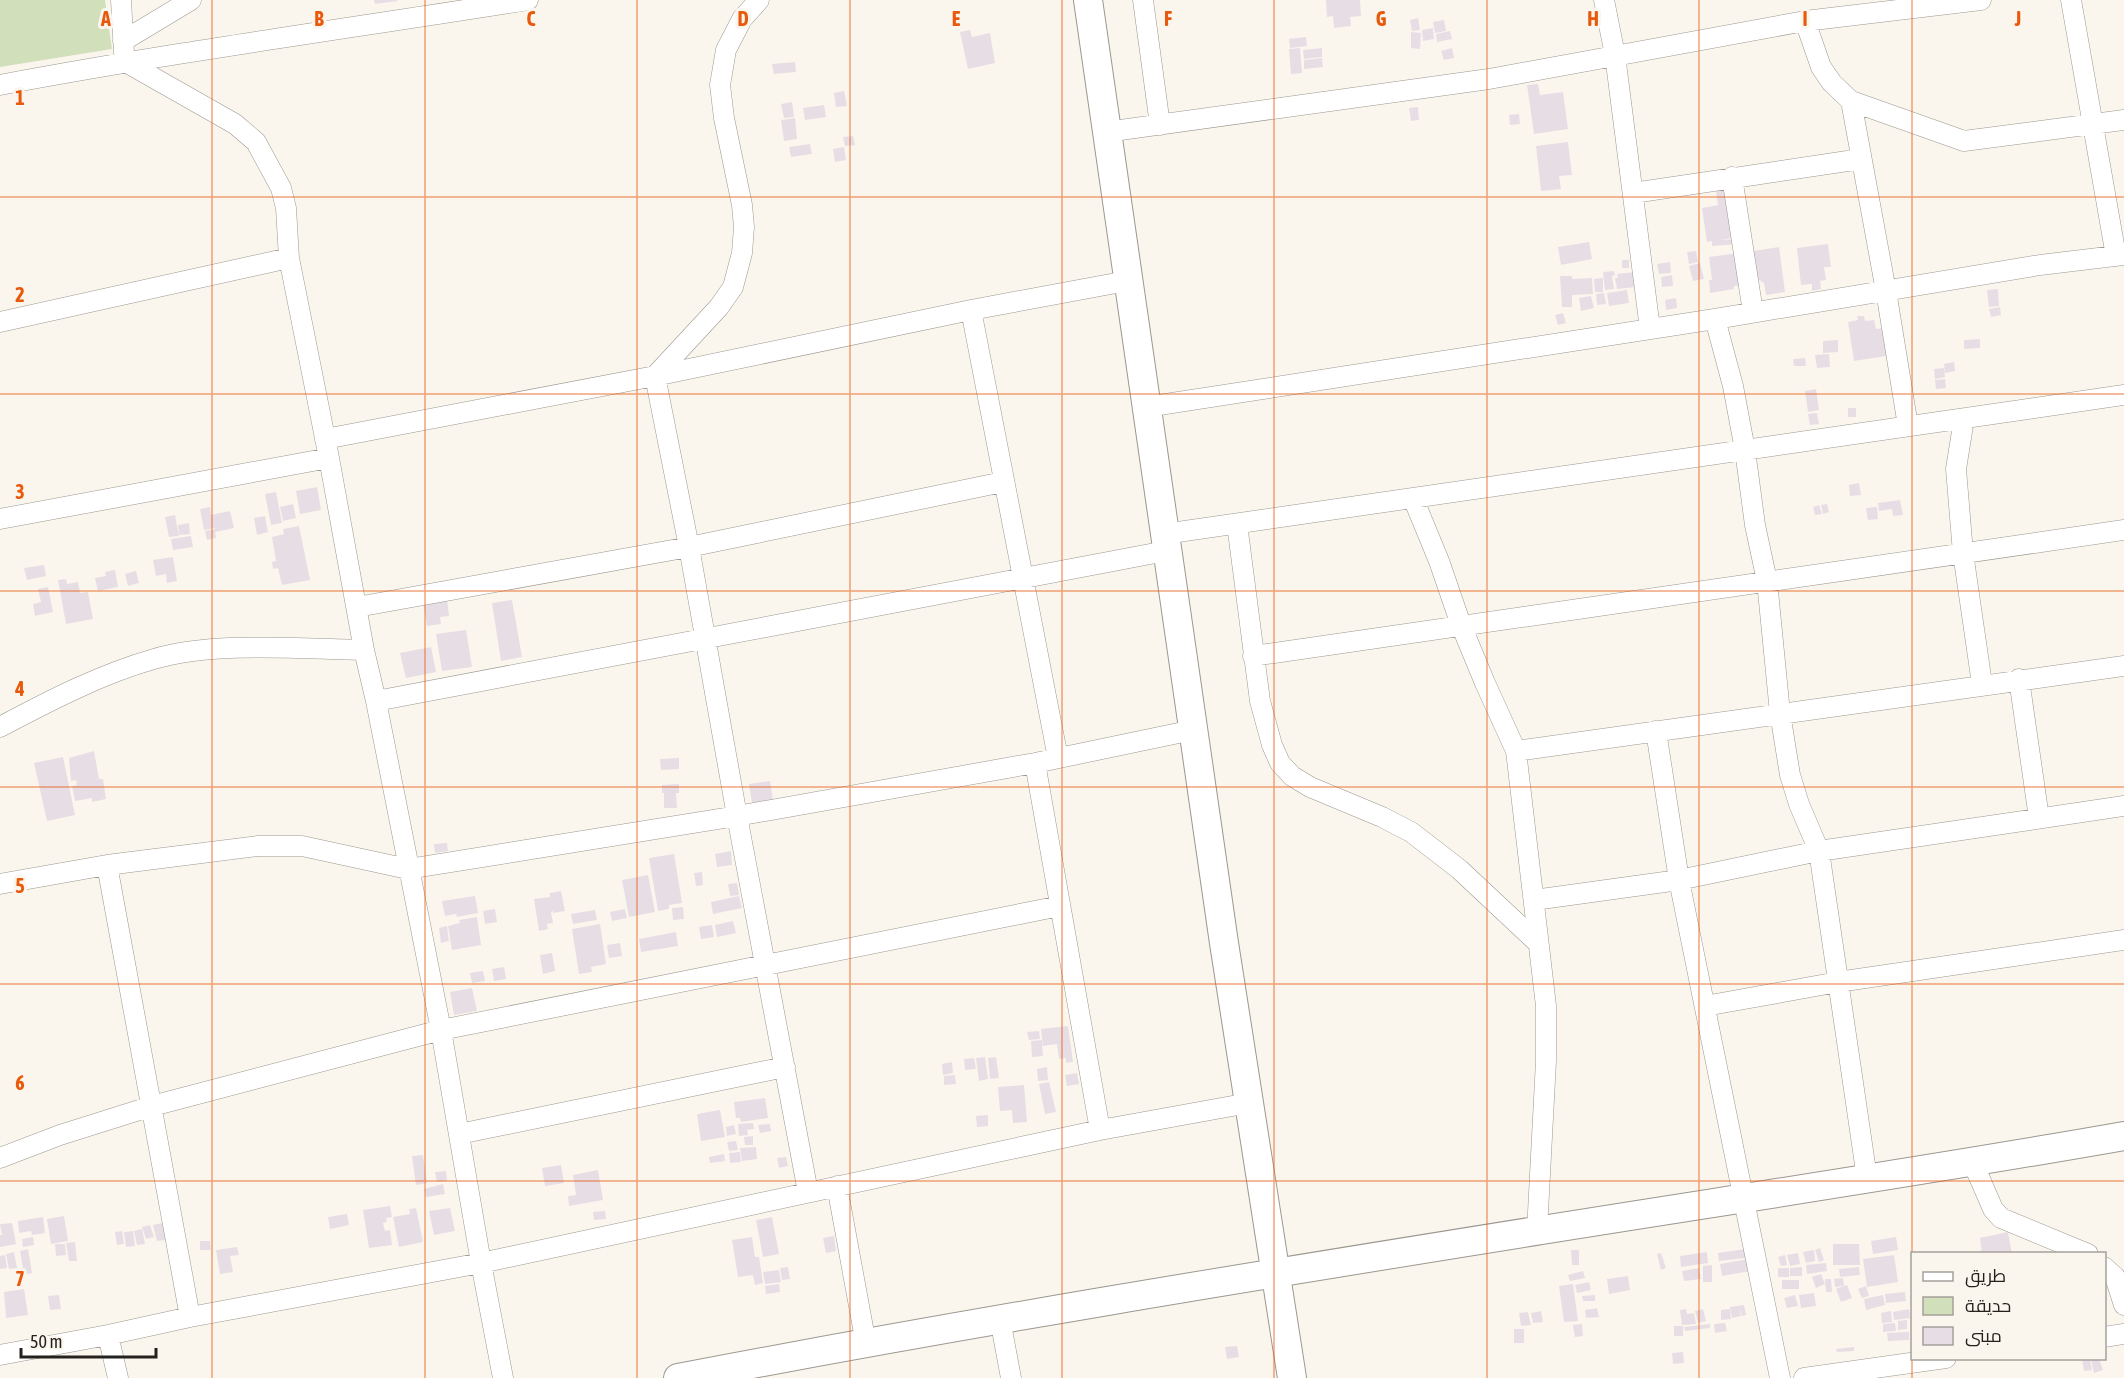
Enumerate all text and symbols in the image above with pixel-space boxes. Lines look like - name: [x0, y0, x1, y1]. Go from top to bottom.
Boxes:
- text: A: [100, 7, 111, 30]
- text: B: [314, 7, 324, 30]
- text: C: [527, 7, 536, 30]
- text: D: [737, 7, 749, 30]
- text: E: [952, 7, 961, 30]
- text: F: [1164, 7, 1172, 30]
- text: G: [1376, 7, 1387, 30]
- text: H: [1587, 7, 1599, 30]
- text: I: [1802, 7, 1808, 30]
- text: J: [2014, 7, 2021, 30]
- text: 1: [15, 86, 25, 109]
- text: 2: [15, 283, 25, 306]
- text: 3: [15, 480, 25, 503]
- text: 4: [14, 677, 25, 700]
- text: 5: [15, 874, 25, 897]
- text: 6: [15, 1071, 25, 1094]
- legend: [1911, 1252, 2106, 1360]
- text: طريق: [1965, 1265, 2006, 1288]
- text: 7: [15, 1267, 25, 1290]
- text: حديقة: [1965, 1295, 2011, 1316]
- scale bar: [21, 1321, 156, 1359]
- text: مبنى: [1965, 1325, 2002, 1347]
- text: 50 m: [30, 1331, 62, 1352]

